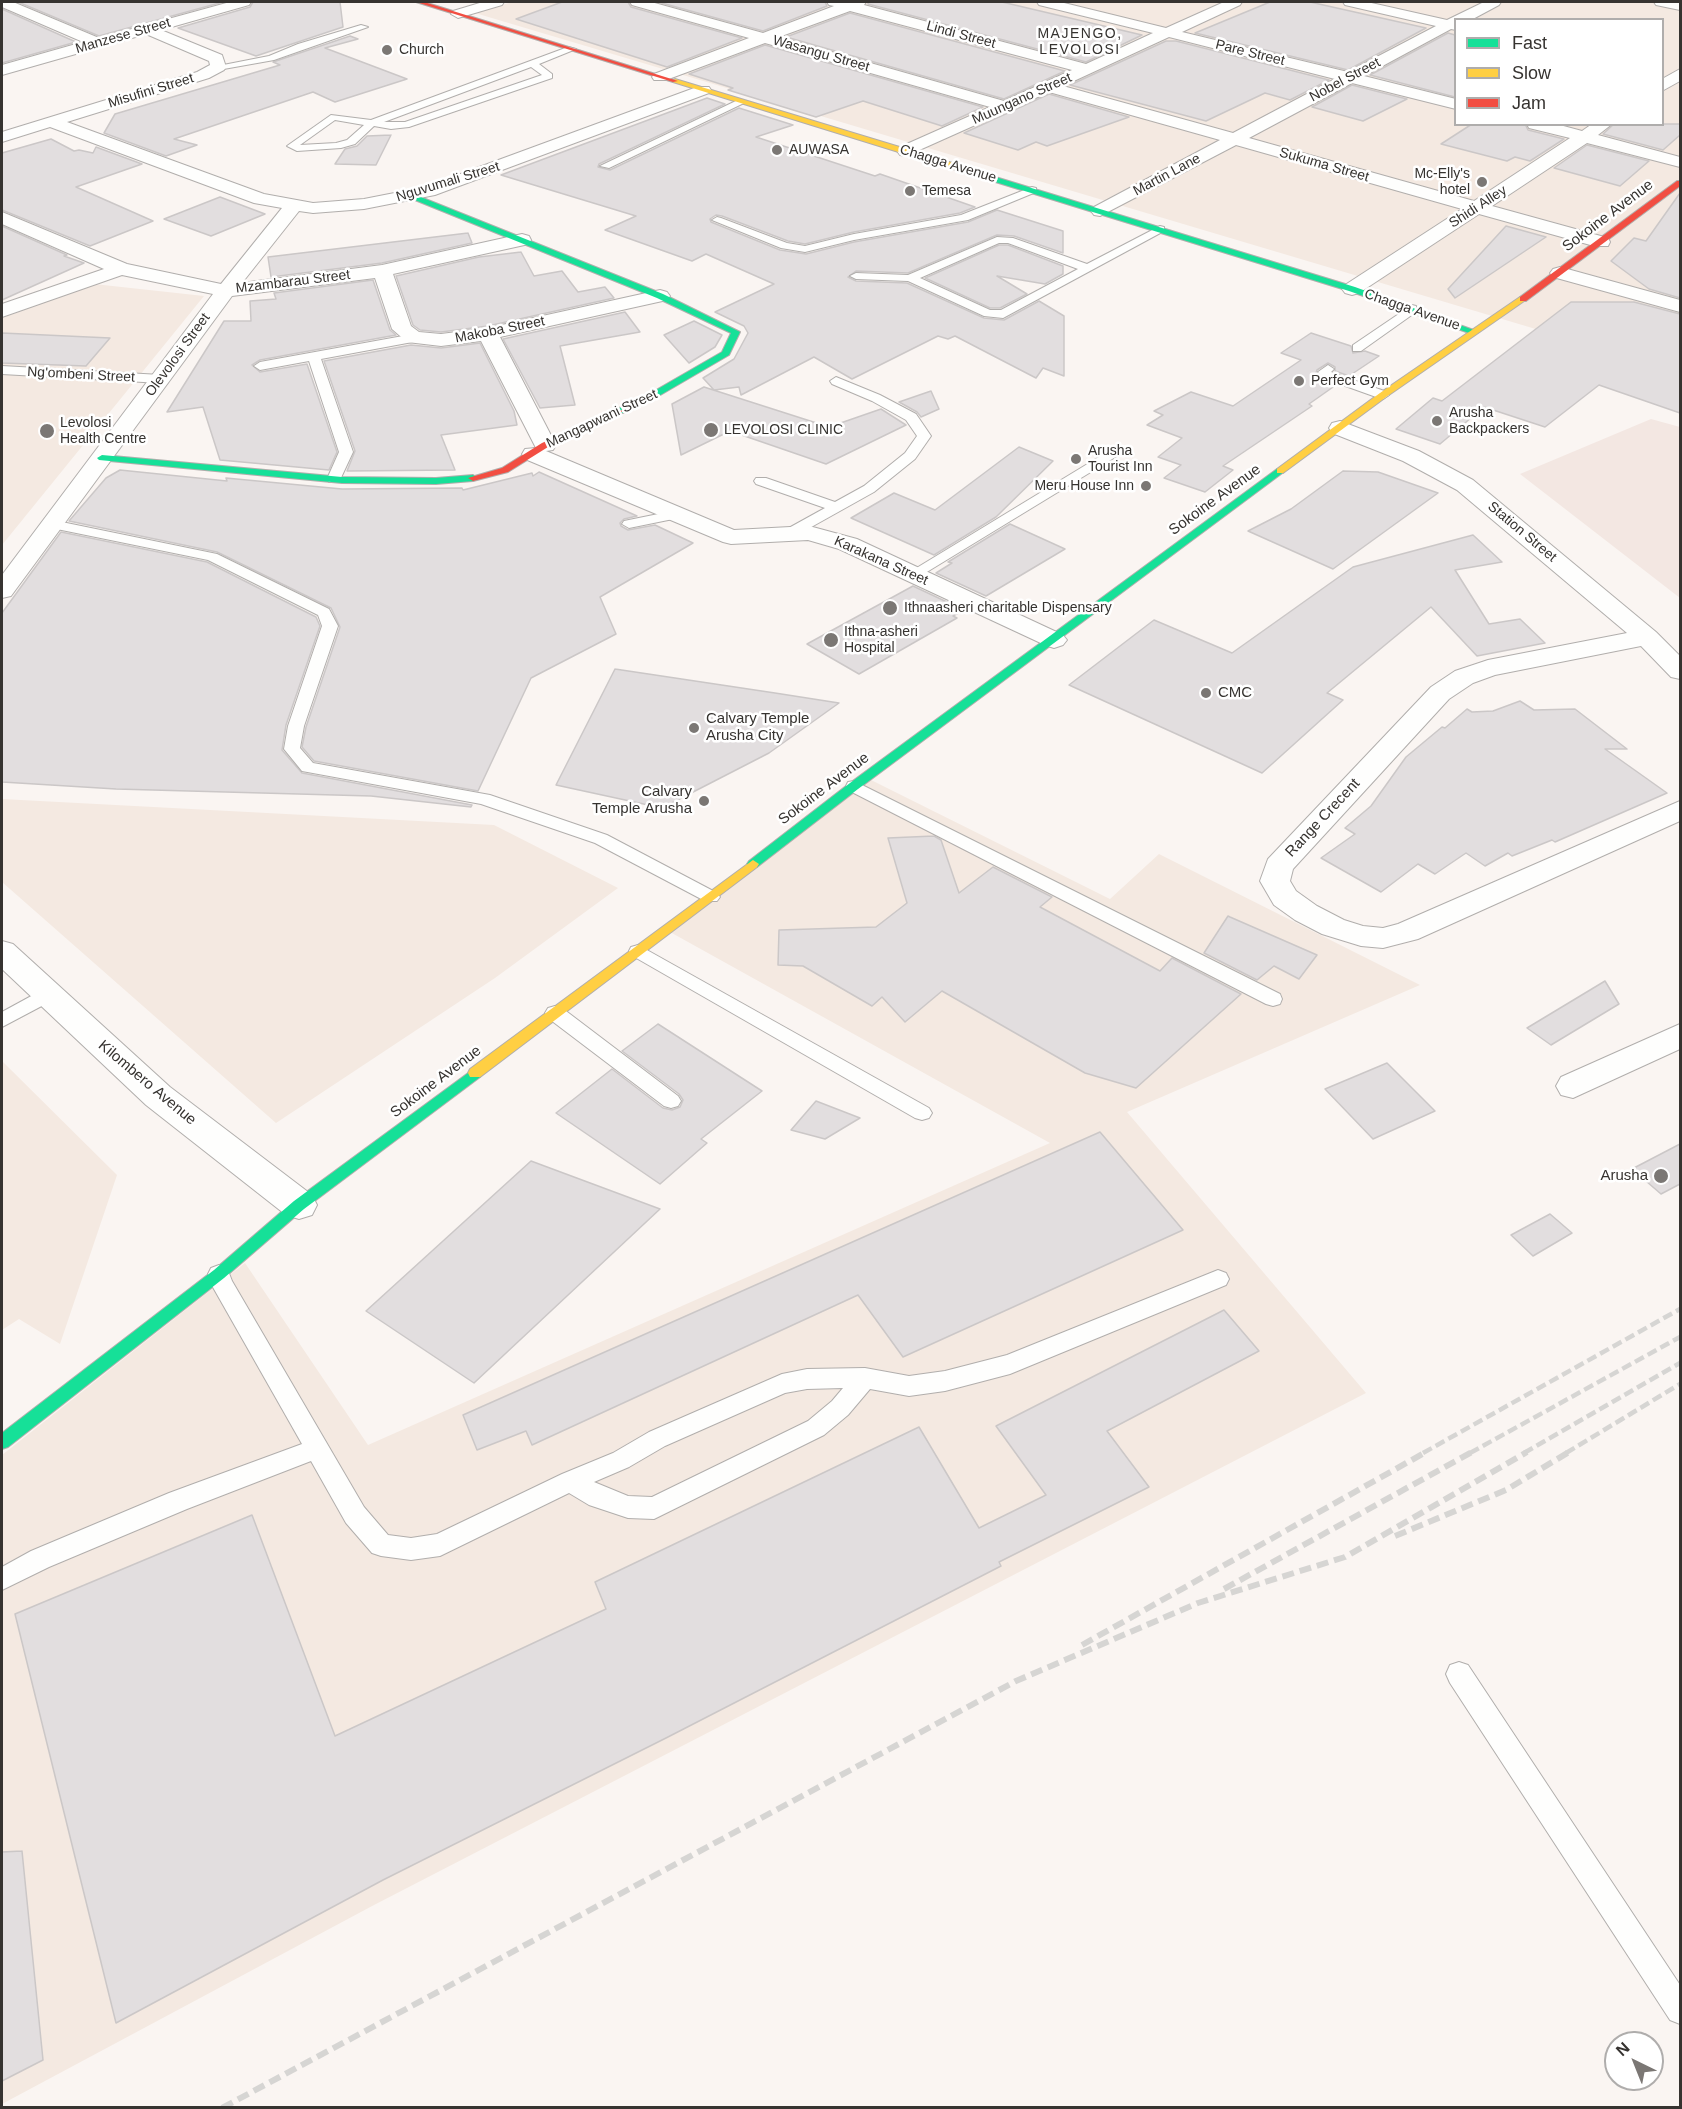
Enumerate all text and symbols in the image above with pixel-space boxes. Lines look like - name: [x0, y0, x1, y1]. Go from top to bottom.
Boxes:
- street label: Manzese Street: [74, 14, 172, 58]
- street label: Lindi Street: [925, 18, 997, 52]
- legend: [1454, 18, 1664, 126]
- district label: MAJENGO, LEVOLOSI: [1037, 26, 1123, 58]
- street label: Wasangu Street: [771, 32, 871, 76]
- text: Fast: [1512, 33, 1547, 53]
- street label: Pare Street: [1214, 36, 1286, 70]
- place label: Church: [399, 42, 444, 58]
- marker: Church: [380, 43, 394, 57]
- street label: Nobel Street: [1307, 54, 1383, 106]
- text: Slow: [1512, 63, 1551, 83]
- street label: Muungano Street: [970, 69, 1074, 129]
- street label: Misufini Street: [106, 70, 196, 112]
- text: Jam: [1512, 93, 1546, 113]
- street label: Chagga Avenue: [898, 141, 998, 187]
- place label: AUWASA: [789, 142, 849, 158]
- marker: AUWASA: [770, 143, 784, 157]
- street label: Sukuma Street: [1277, 144, 1371, 186]
- street label: Martin Lane: [1130, 150, 1204, 200]
- street label: Nguvumali Street: [394, 158, 502, 206]
- place label: Mc-Elly's hotel: [1414, 166, 1470, 198]
- marker: Mc-Elly's hotel: [1475, 175, 1489, 189]
- street label: Sokoine Avenue: [1559, 176, 1657, 256]
- street label: Shidi Alley: [1446, 182, 1510, 232]
- place label: Temesa: [922, 183, 971, 199]
- marker: Temesa: [903, 184, 917, 198]
- street label: Mzambarau Street: [235, 267, 351, 297]
- street label: Chagga Avenue: [1362, 286, 1462, 334]
- street label: Olevolosi Street: [142, 310, 214, 400]
- street label: Makoba Street: [454, 313, 546, 347]
- street label: Ng'ombeni Street: [27, 364, 135, 386]
- place label: Perfect Gym: [1311, 373, 1389, 389]
- marker: Perfect Gym: [1292, 374, 1306, 388]
- street label: Mangapwani Street: [544, 386, 660, 452]
- place label: Arusha Backpackers: [1449, 405, 1529, 437]
- marker: Arusha Backpackers: [1430, 414, 1444, 428]
- place label: Levolosi Health Centre: [60, 415, 146, 448]
- marker: LEVOLOSI CLINIC: [702, 421, 720, 439]
- marker: Levolosi Health Centre: [38, 422, 56, 440]
- place label: LEVOLOSI CLINIC: [724, 422, 843, 438]
- place label: Arusha Tourist Inn: [1088, 443, 1153, 476]
- marker: Arusha Tourist Inn: [1069, 452, 1083, 466]
- street label: Sokoine Avenue: [1166, 461, 1264, 539]
- place label: Meru House Inn: [1034, 478, 1134, 494]
- marker: Meru House Inn: [1139, 479, 1153, 493]
- street label: Station Street: [1484, 498, 1560, 566]
- street label: Karakana Street: [831, 533, 931, 589]
- marker: Ithnaasheri charitable Dispensary: [881, 599, 899, 617]
- place label: Ithnaasheri charitable Dispensary: [904, 600, 1112, 616]
- place label: Ithna-asheri Hospital: [844, 624, 918, 656]
- marker: Ithna-asheri Hospital: [822, 631, 840, 649]
- place label: CMC: [1218, 684, 1252, 702]
- marker: CMC: [1199, 686, 1213, 700]
- place label: Calvary Temple Arusha City: [706, 710, 809, 745]
- marker: Calvary Temple Arusha City: [687, 721, 701, 735]
- street label: Sokoine Avenue: [775, 749, 873, 829]
- street label: Range Crecent: [1282, 775, 1364, 861]
- place label: Calvary Temple Arusha: [592, 783, 692, 818]
- marker: Calvary Temple Arusha: [697, 794, 711, 808]
- street label: Kilombero Avenue: [94, 1037, 200, 1129]
- street label: Sokoine Avenue: [387, 1042, 485, 1122]
- place label: Arusha: [1600, 1167, 1648, 1185]
- marker: Arusha: [1652, 1167, 1670, 1185]
- north arrow: [1604, 2031, 1664, 2091]
- text: N: [1613, 2039, 1633, 2059]

